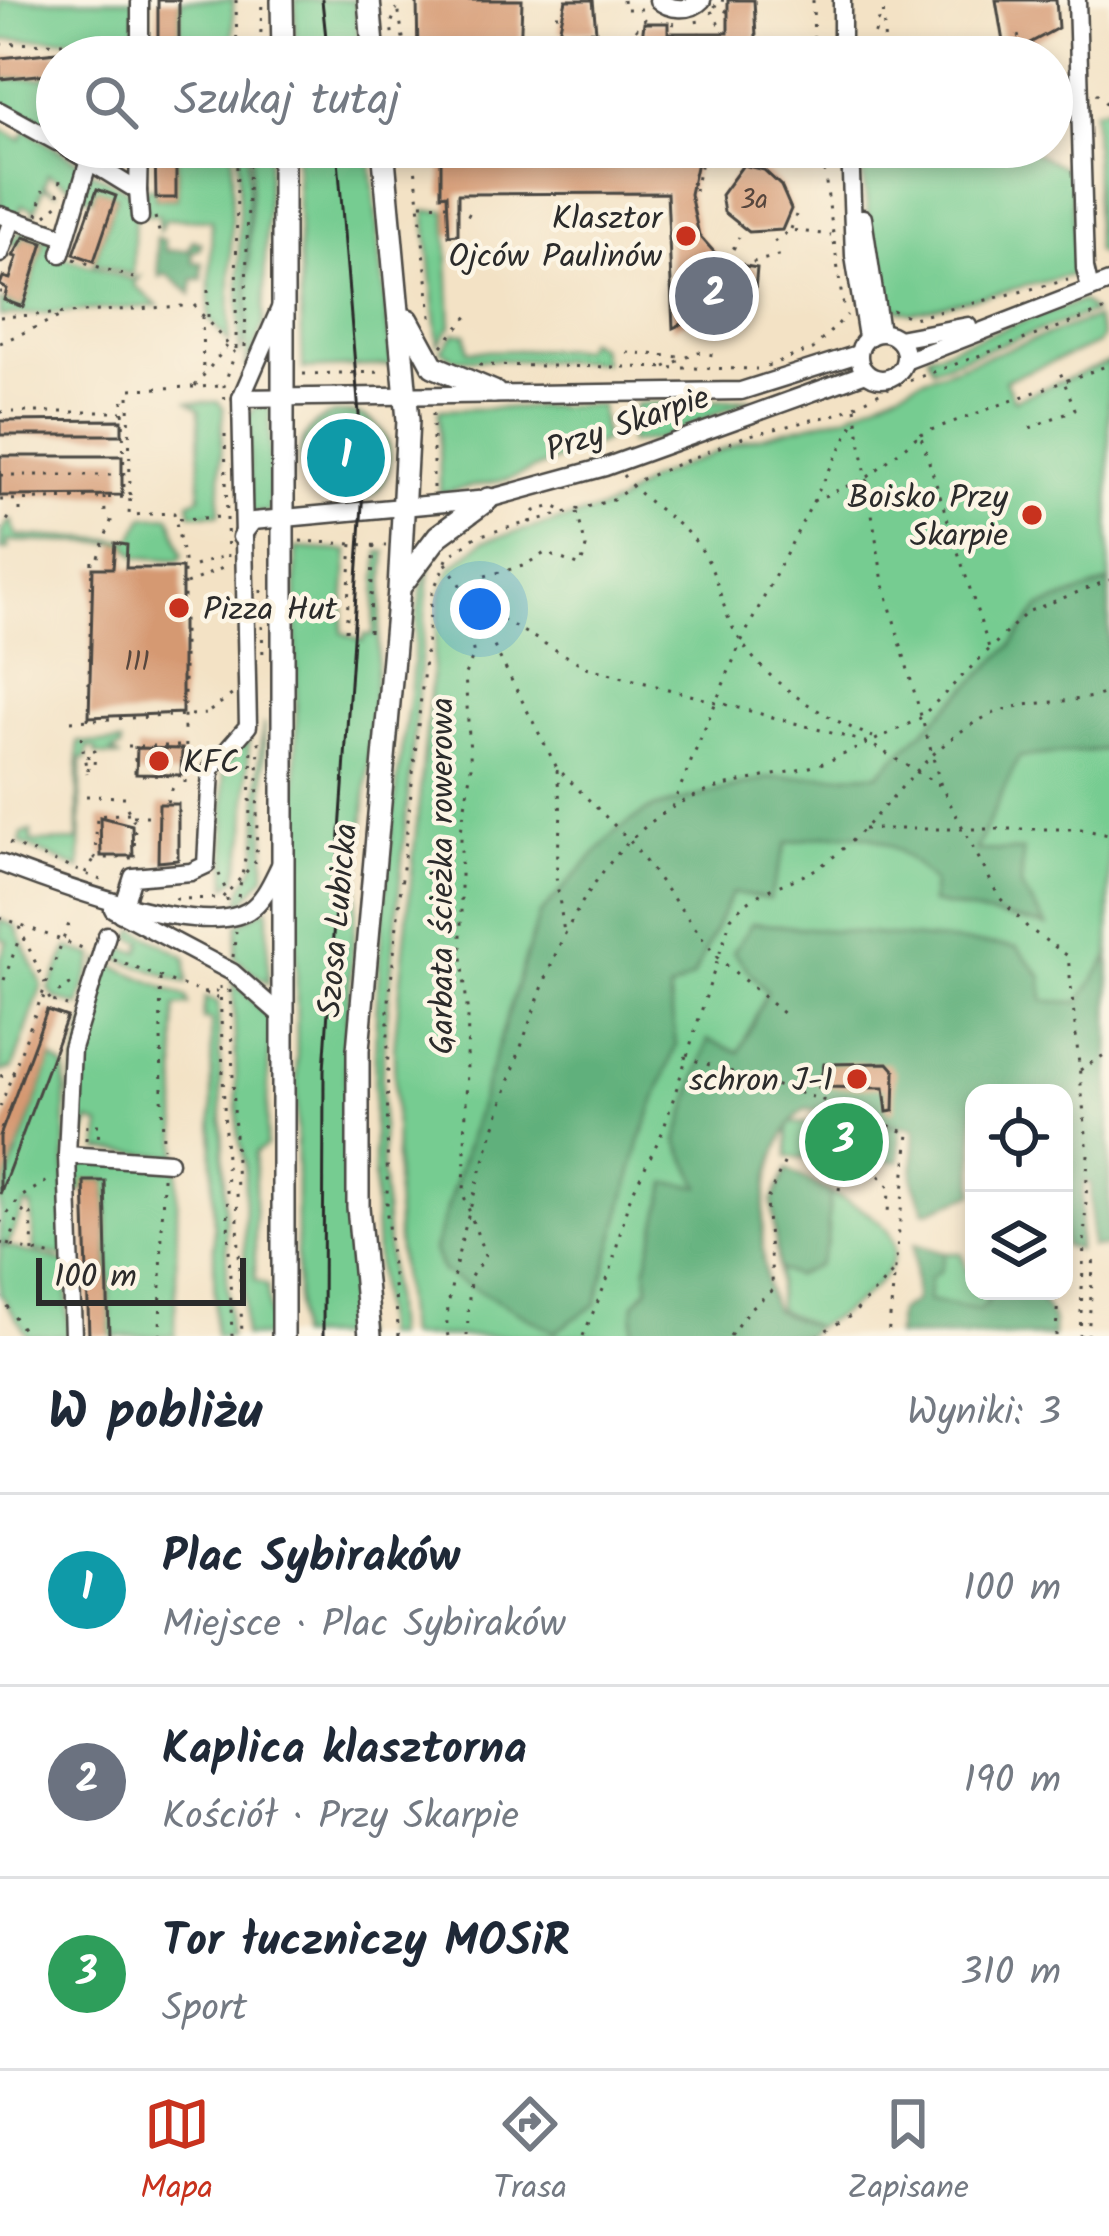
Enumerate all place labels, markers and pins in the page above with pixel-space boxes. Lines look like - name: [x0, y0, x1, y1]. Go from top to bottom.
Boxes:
- place label: Klasztor Ojców Paulinów: [448, 194, 664, 285]
- marker: Klasztor Ojców Paulinów: [673, 223, 699, 249]
- pin: 2: [675, 251, 753, 341]
- pin: 1: [307, 413, 385, 503]
- place label: Boisko Przy Skarpie: [848, 473, 1009, 564]
- marker: Boisko Przy Skarpie: [1019, 502, 1045, 528]
- place label: Pizza Hut: [203, 585, 339, 638]
- marker: Pizza Hut: [166, 595, 192, 621]
- place label: KFC: [183, 738, 240, 791]
- marker: KFC: [146, 748, 172, 774]
- place label: schron J-1: [689, 1056, 833, 1109]
- marker: schron J-1: [844, 1066, 870, 1092]
- pin: 3: [805, 1097, 883, 1187]

